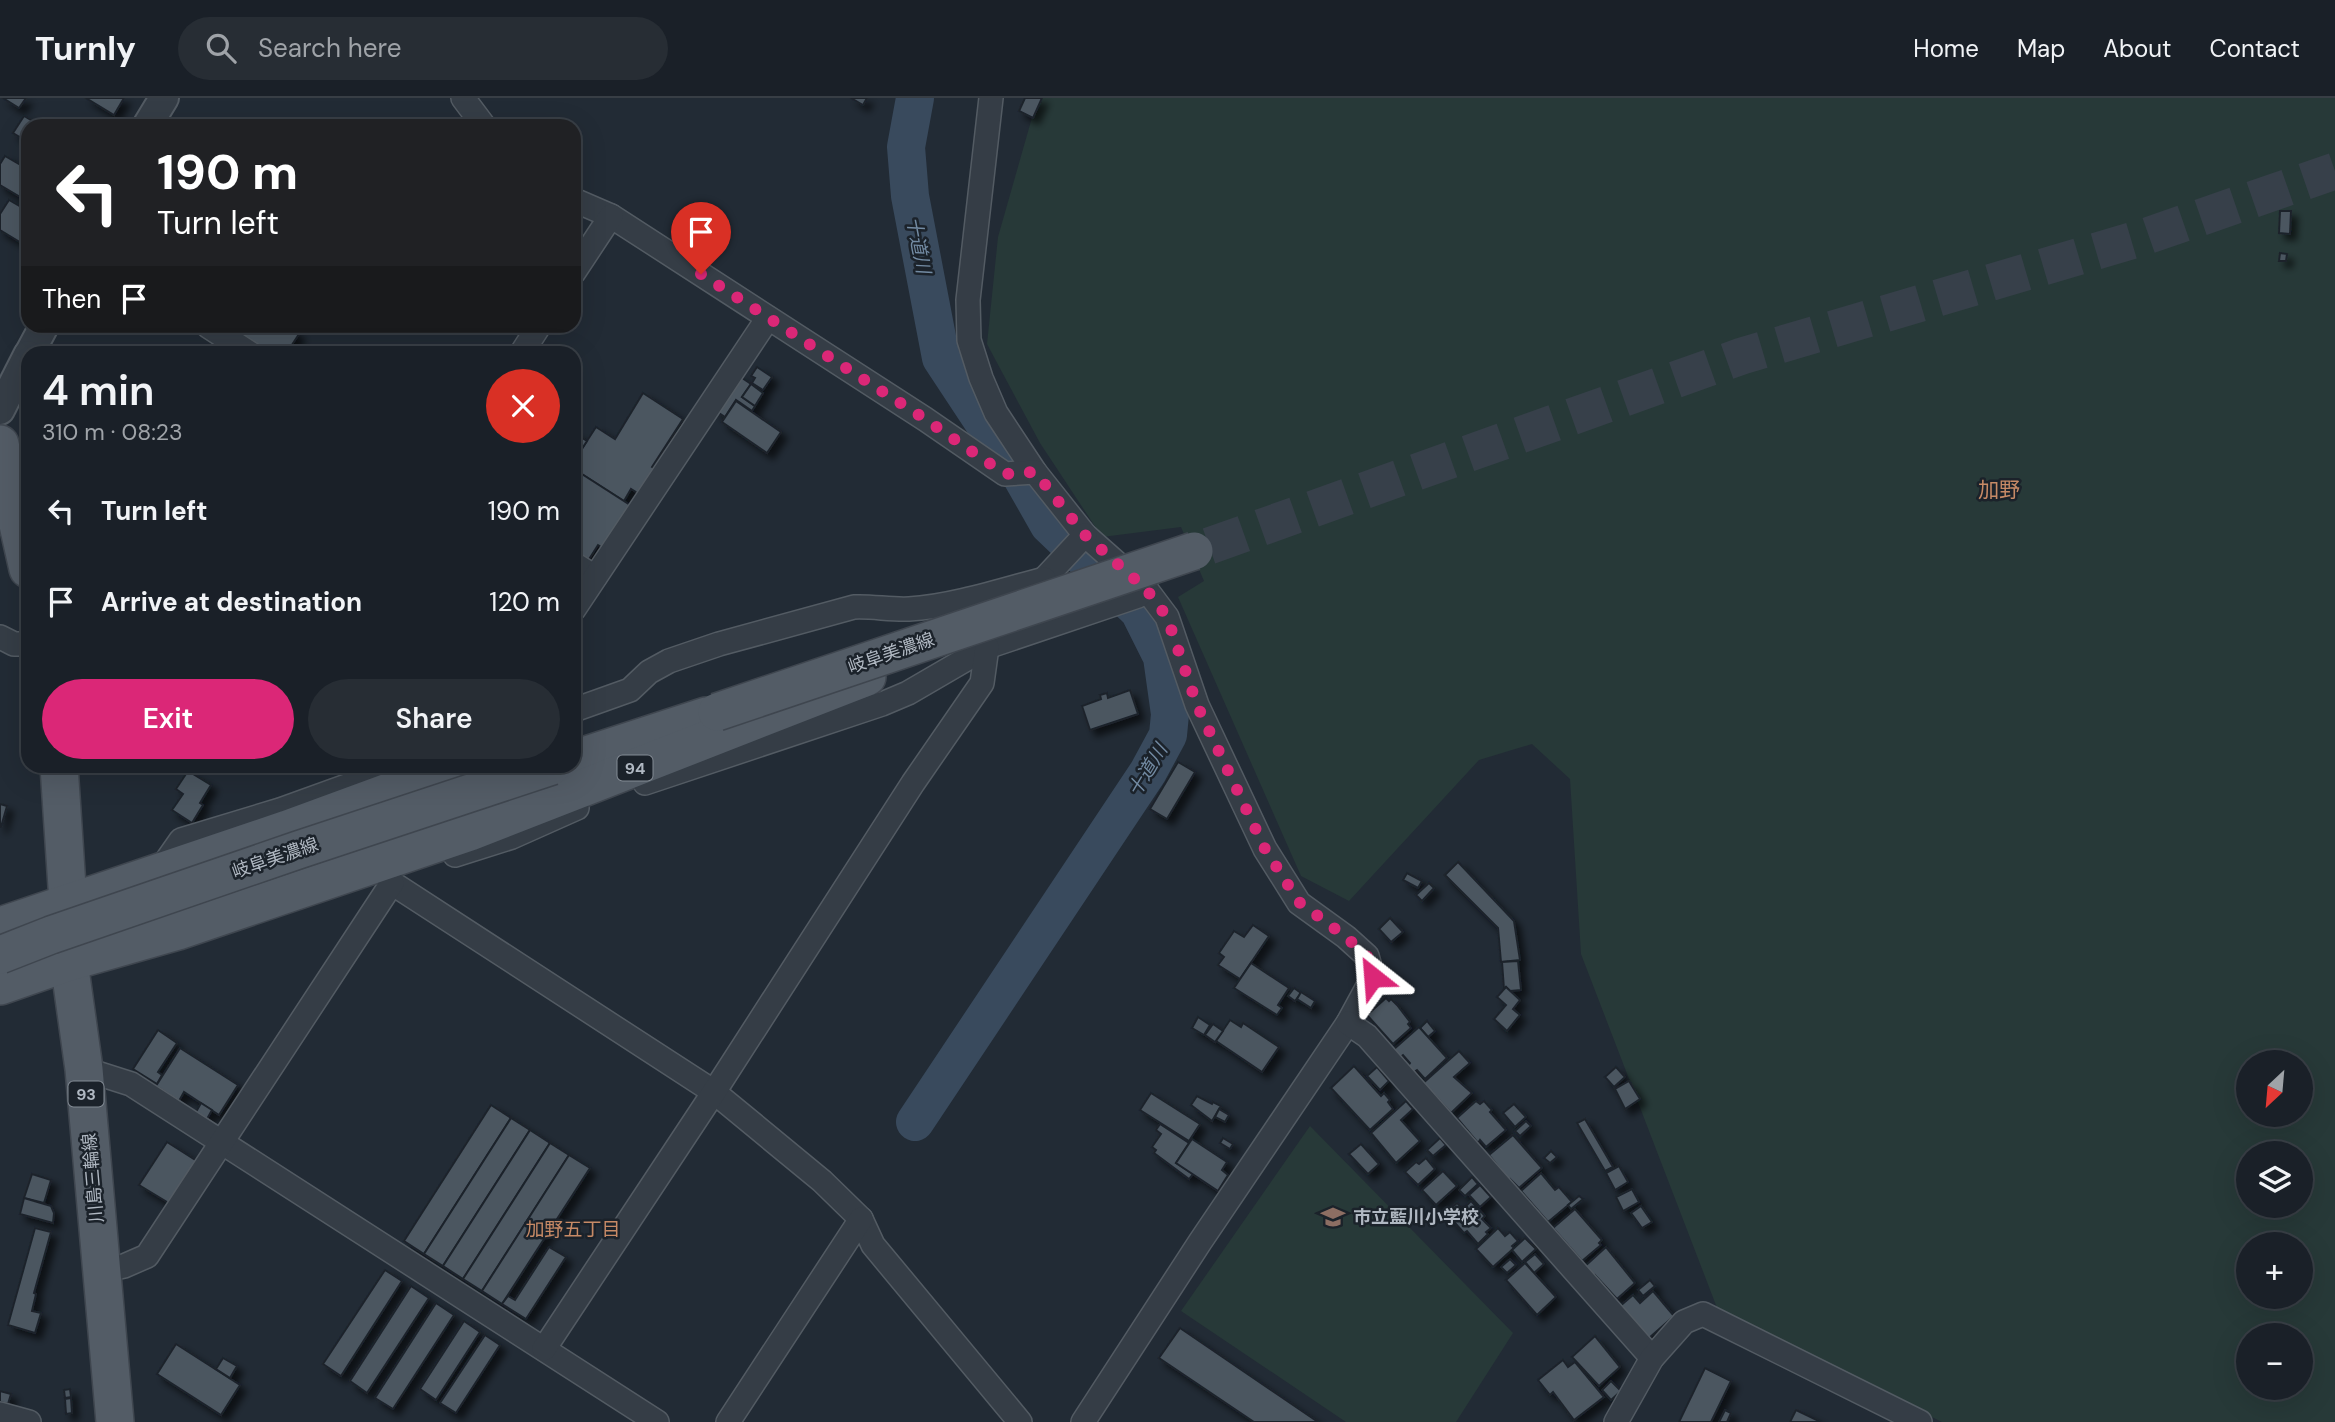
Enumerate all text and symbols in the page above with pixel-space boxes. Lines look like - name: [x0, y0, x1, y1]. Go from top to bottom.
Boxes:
- search box: [178, 17, 668, 80]
- text: Turnly: [35, 27, 136, 70]
- icon: search: [202, 29, 240, 67]
- text: Search here: [258, 31, 401, 65]
- text: Home: [1913, 33, 1979, 64]
- text: Map: [2017, 33, 2065, 64]
- text: About: [2103, 33, 2172, 64]
- text: Contact: [2210, 33, 2300, 64]
- text: 190 m: [157, 140, 298, 204]
- icon: left: [42, 147, 133, 238]
- text: Turn left: [157, 202, 279, 244]
- pin: [671, 202, 731, 274]
- icon: arrive: [682, 213, 720, 251]
- water label: 十道川: [901, 215, 937, 277]
- icon: arrive: [115, 280, 153, 318]
- text: Then: [42, 282, 101, 316]
- text: 4 min: [42, 363, 154, 418]
- button: close: [486, 369, 560, 443]
- text: 310 m · 08:23: [42, 417, 183, 447]
- district label: 加野: [1978, 476, 2020, 504]
- icon: left: [42, 492, 80, 530]
- text: Turn left: [101, 494, 208, 528]
- text: 190 m: [488, 494, 560, 528]
- icon: arrive: [42, 583, 80, 621]
- text: Arrive at destination: [101, 585, 362, 619]
- text: 120 m: [489, 585, 560, 619]
- street label: 岐阜美濃線: [845, 627, 937, 679]
- button: Exit: [42, 679, 294, 759]
- button: Share: [308, 679, 560, 759]
- water label: 十道川: [1122, 738, 1174, 801]
- road number: 94: [618, 755, 652, 780]
- street label: 岐阜美濃線: [229, 832, 321, 884]
- position arrow: [1336, 940, 1410, 1014]
- north arrow: [2236, 1050, 2314, 1127]
- map controls: [2236, 1050, 2313, 1400]
- road number: 93: [68, 1082, 104, 1106]
- street label: 川島三輪線: [77, 1132, 109, 1224]
- button: layers: [2236, 1141, 2313, 1218]
- school or university icon: 市立藍川小学校: [1319, 1203, 1347, 1231]
- place label: 市立藍川小学校: [1353, 1205, 1479, 1229]
- district label: 加野五丁目: [525, 1217, 621, 1242]
- button: +: [2236, 1232, 2313, 1309]
- button: −: [2236, 1323, 2313, 1400]

